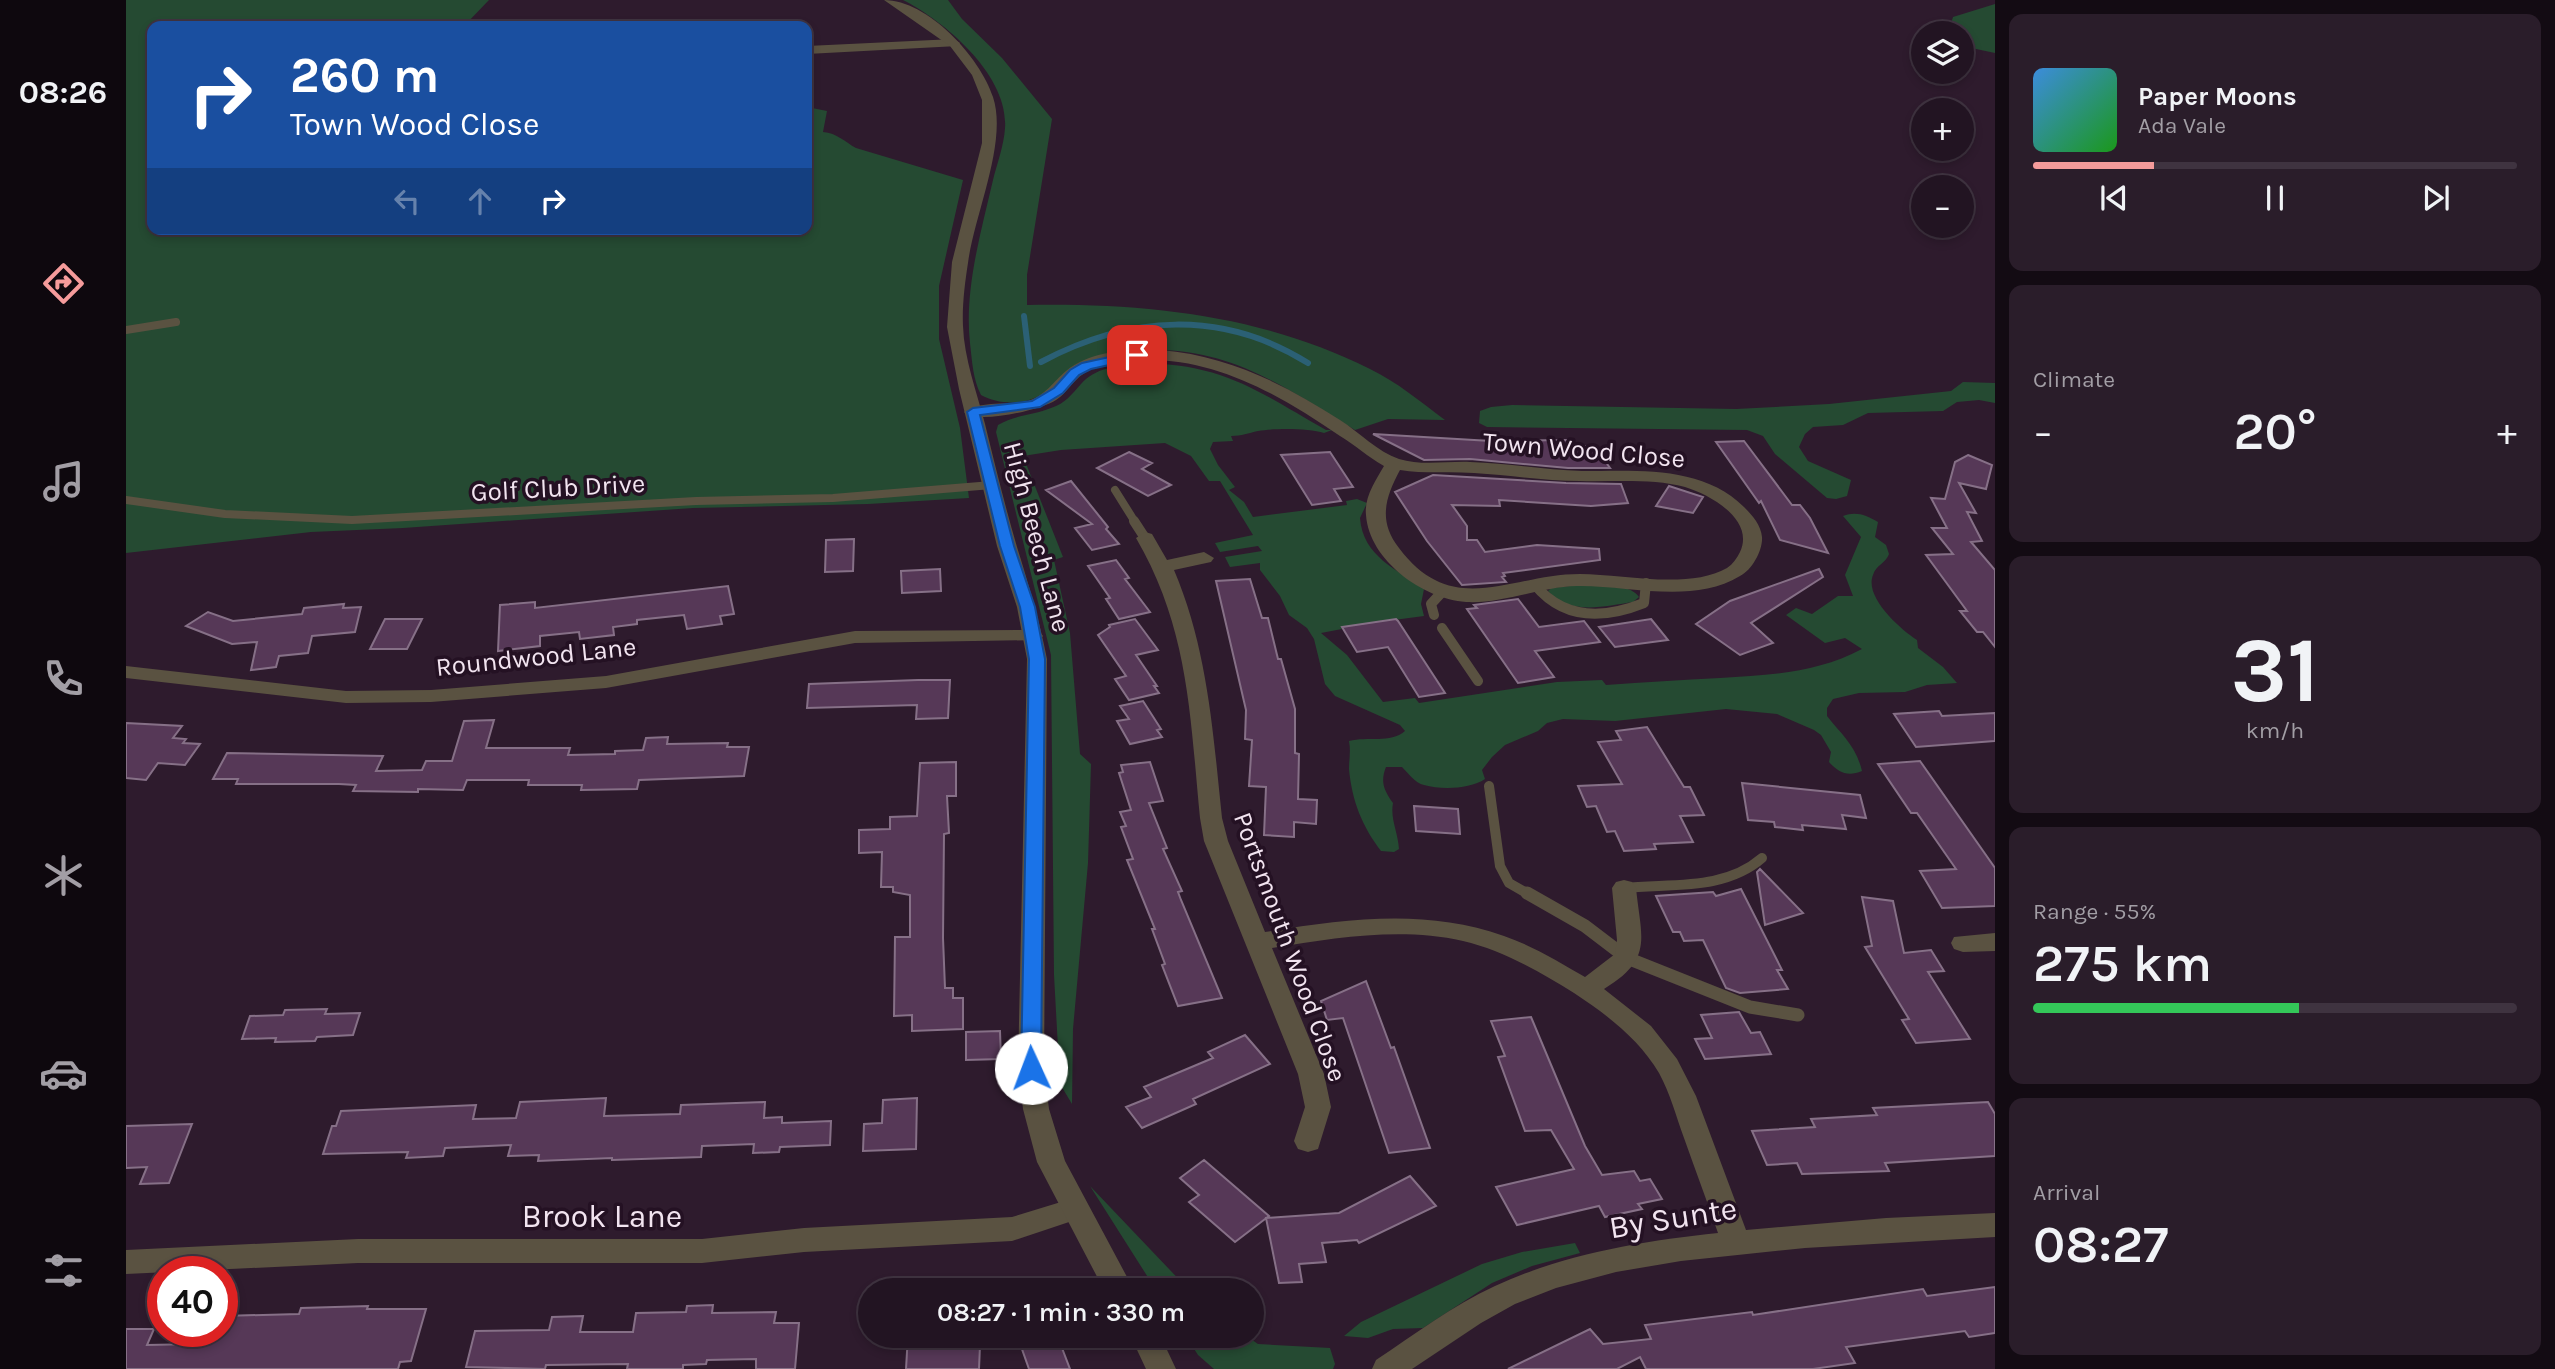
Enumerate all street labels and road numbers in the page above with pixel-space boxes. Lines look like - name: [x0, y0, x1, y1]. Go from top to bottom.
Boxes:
- street label: Town Wood Close: [1482, 426, 1686, 474]
- street label: High Beech Lane: [997, 439, 1077, 635]
- street label: Golf Club Drive: [470, 468, 646, 508]
- street label: Roundwood Lane: [434, 631, 638, 683]
- street label: Portsmouth Wood Close: [1227, 808, 1353, 1086]
- street label: By Sunte: [1606, 1190, 1740, 1246]
- street label: Brook Lane: [522, 1198, 682, 1235]

